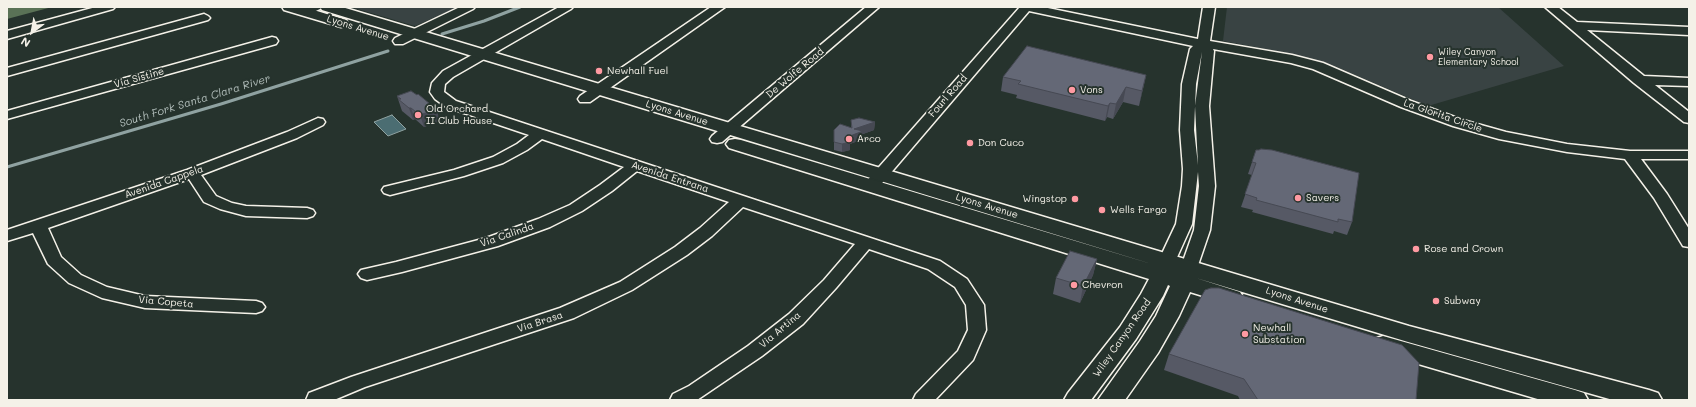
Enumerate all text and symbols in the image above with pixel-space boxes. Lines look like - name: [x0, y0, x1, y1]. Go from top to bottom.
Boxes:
- north arrow: [12, 12, 52, 52]
- street label: Lyons Avenue: [325, 13, 391, 43]
- text: N: [18, 34, 33, 51]
- street label: De Wolfe Road: [764, 45, 826, 101]
- place label: Wiley Canyon Elementary School: [1438, 47, 1519, 68]
- marker: Wiley Canyon Elementary School: [1425, 52, 1435, 62]
- street label: Via Sistine: [113, 65, 165, 91]
- place label: Newhall Fuel: [607, 65, 668, 77]
- marker: Newhall Fuel: [594, 66, 604, 76]
- water label: South Fork Santa Clara River: [118, 72, 272, 130]
- street label: Fourl Road: [926, 72, 970, 120]
- place label: Vons: [1080, 84, 1103, 96]
- marker: Vons: [1067, 85, 1077, 95]
- street label: La Glorita Circle: [1402, 97, 1484, 135]
- street label: Lyons Avenue: [644, 98, 710, 128]
- place label: Old Orchard II Club House: [426, 103, 492, 126]
- marker: Old Orchard II Club House: [413, 110, 423, 120]
- place label: Arco: [857, 133, 881, 145]
- marker: Arco: [844, 134, 854, 144]
- place label: Don Cuco: [978, 137, 1024, 149]
- marker: Don Cuco: [965, 138, 975, 148]
- street label: Avenida Entrana: [630, 159, 710, 195]
- street label: Avenida Cappela: [123, 163, 205, 201]
- street label: Lyons Avenue: [954, 191, 1020, 221]
- place label: Savers: [1306, 192, 1339, 204]
- place label: Wingstop: [1022, 193, 1067, 205]
- marker: Savers: [1293, 193, 1303, 203]
- marker: Wingstop: [1070, 194, 1080, 204]
- place label: Wells Fargo: [1110, 204, 1167, 216]
- marker: Wells Fargo: [1097, 205, 1107, 215]
- street label: Via Calinda: [479, 220, 535, 250]
- place label: Rose and Crown: [1424, 243, 1503, 255]
- marker: Rose and Crown: [1411, 244, 1421, 254]
- place label: Chevron: [1082, 279, 1123, 291]
- marker: Chevron: [1069, 280, 1079, 290]
- street label: Lyons Avenue: [1264, 284, 1330, 316]
- street label: Via Copeta: [138, 294, 194, 310]
- place label: Subway: [1444, 295, 1481, 307]
- marker: Subway: [1431, 296, 1441, 306]
- street label: Wiley Canyon Road: [1091, 297, 1153, 379]
- street label: Via Brasa: [516, 309, 564, 335]
- street label: Via Artina: [757, 309, 803, 351]
- place label: Newhall Substation: [1253, 322, 1305, 346]
- marker: Newhall Substation: [1240, 329, 1250, 339]

